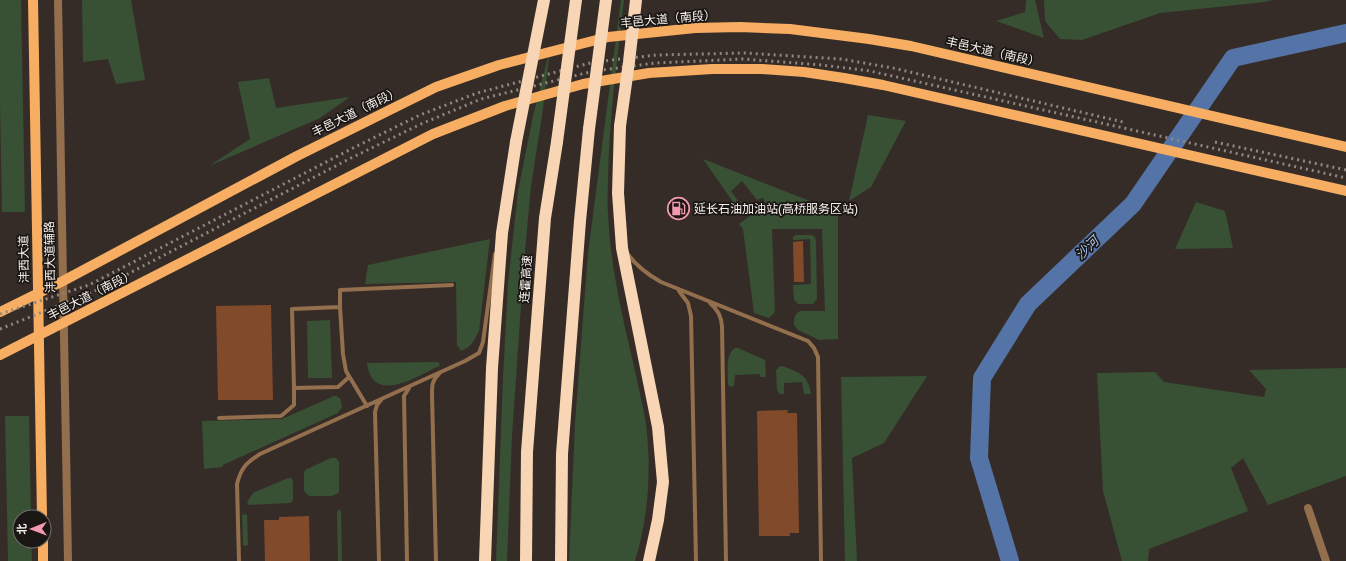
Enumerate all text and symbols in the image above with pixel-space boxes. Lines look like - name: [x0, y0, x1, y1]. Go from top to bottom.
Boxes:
- street label: 丰邑大道（南段）: [620, 8, 716, 30]
- street label: 丰邑大道（南段）: [945, 34, 1041, 70]
- street label: 丰邑大道（南段）: [310, 85, 402, 139]
- fuel station icon: 延长石油加油站(高桥服务区站): [665, 196, 691, 222]
- place label: 延长石油加油站(高桥服务区站): [694, 202, 858, 216]
- street label: 沣西大道辅路: [42, 221, 58, 293]
- water label: 沙河: [1072, 231, 1104, 262]
- street label: 沣西大道: [17, 235, 31, 283]
- street label: 连霍高速: [517, 255, 535, 303]
- street label: 丰邑大道（南段）: [45, 267, 137, 323]
- north arrow: [12, 509, 52, 549]
- text: 北: [16, 524, 28, 535]

